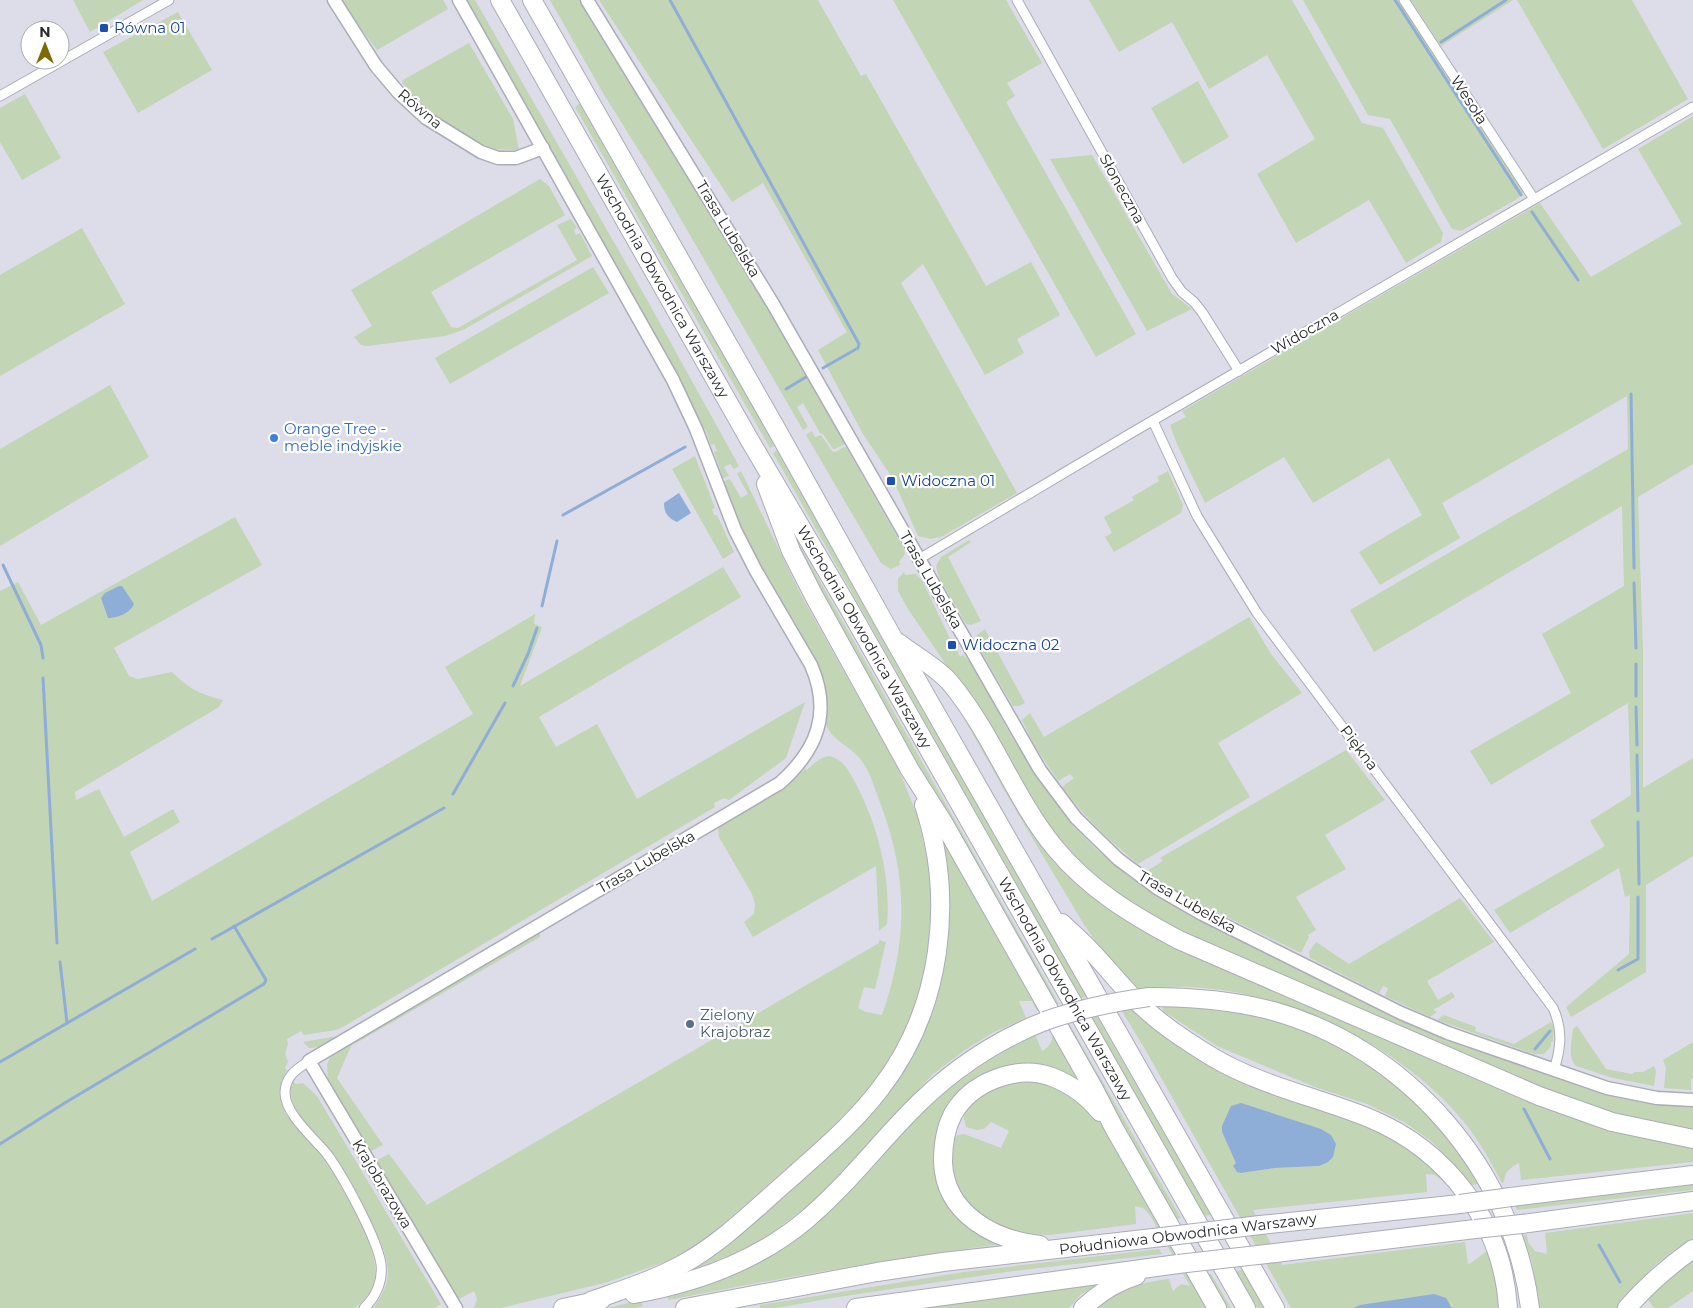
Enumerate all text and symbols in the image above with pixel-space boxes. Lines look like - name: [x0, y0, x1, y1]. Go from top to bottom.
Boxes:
- place label: Równa 01: [114, 18, 185, 37]
- north arrow: [20, 20, 70, 70]
- marker: Równa 01: [98, 22, 110, 34]
- text: N: [39, 23, 51, 41]
- street label: Wesoła: [1447, 72, 1492, 128]
- street label: Równa: [394, 85, 446, 133]
- street label: Słoneczna: [1095, 150, 1149, 227]
- street label: Wschodnia Obwodnica Warszawy: [592, 171, 734, 402]
- street label: Trasa Lubelska: [692, 177, 765, 281]
- street label: Widoczna: [1268, 305, 1342, 359]
- place label: Orange Tree - meble indyjskie: [284, 419, 402, 455]
- marker: Orange Tree - meble indyjskie: [268, 432, 280, 444]
- place label: Widoczna 01: [901, 471, 995, 490]
- marker: Widoczna 01: [885, 475, 897, 487]
- street label: Wschodnia Obwodnica Warszawy: [793, 522, 937, 753]
- street label: Trasa Lubelska: [896, 527, 967, 632]
- place label: Widoczna 02: [962, 635, 1059, 654]
- marker: Widoczna 02: [946, 639, 958, 651]
- street label: Piękna: [1336, 721, 1383, 774]
- street label: Trasa Lubelska: [593, 826, 698, 897]
- street label: Trasa Lubelska: [1135, 866, 1240, 937]
- street label: Wschodnia Obwodnica Warszawy: [994, 873, 1137, 1105]
- place label: Zielony Krajobraz: [700, 1005, 771, 1041]
- marker: Zielony Krajobraz: [684, 1018, 696, 1030]
- street label: Krajobrazowa: [348, 1135, 417, 1232]
- street label: Południowa Obwodnica Warszawy: [1058, 1208, 1319, 1259]

